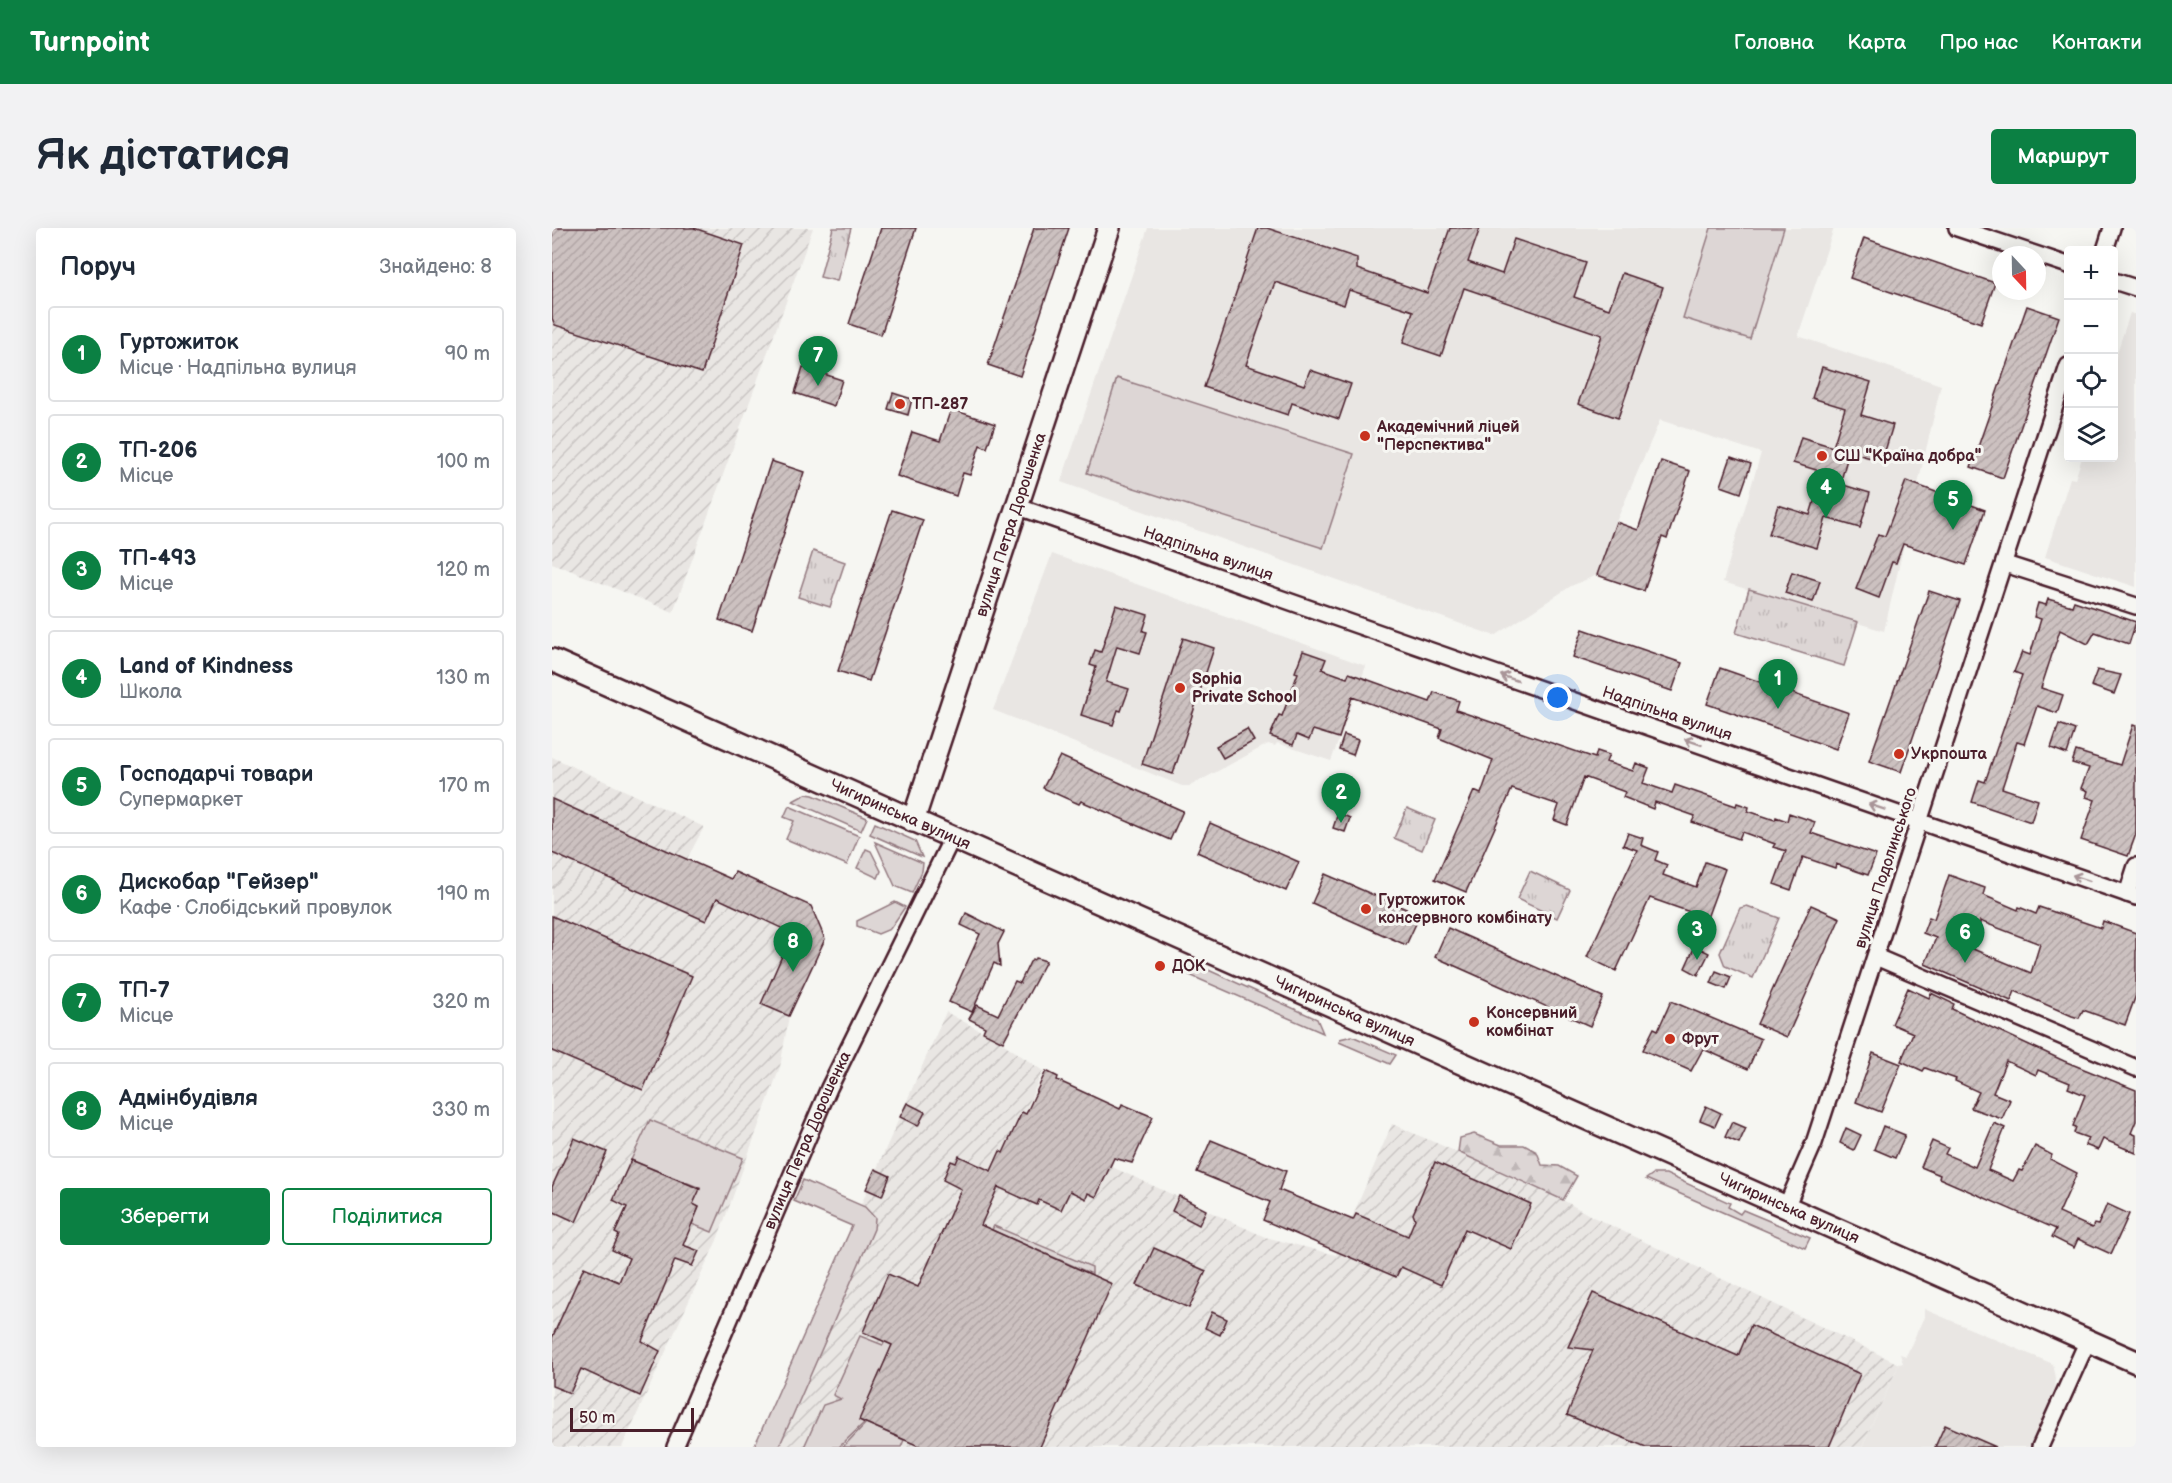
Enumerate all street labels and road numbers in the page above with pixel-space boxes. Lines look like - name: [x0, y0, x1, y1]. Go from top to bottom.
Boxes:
- street label: вулиця Петра Дорошенка: [972, 430, 1050, 619]
- street label: Надпільна вулиця: [1141, 523, 1276, 585]
- street label: Надпільна вулиця: [1600, 683, 1735, 745]
- street label: Чигиринська вулиця: [827, 775, 974, 854]
- street label: вулиця Подолинського: [1851, 785, 1921, 951]
- street label: Чигиринська вулиця: [1271, 972, 1418, 1051]
- street label: вулиця Петра Дорошенка: [760, 1048, 855, 1232]
- street label: Чигиринська вулиця: [1716, 1169, 1862, 1248]

